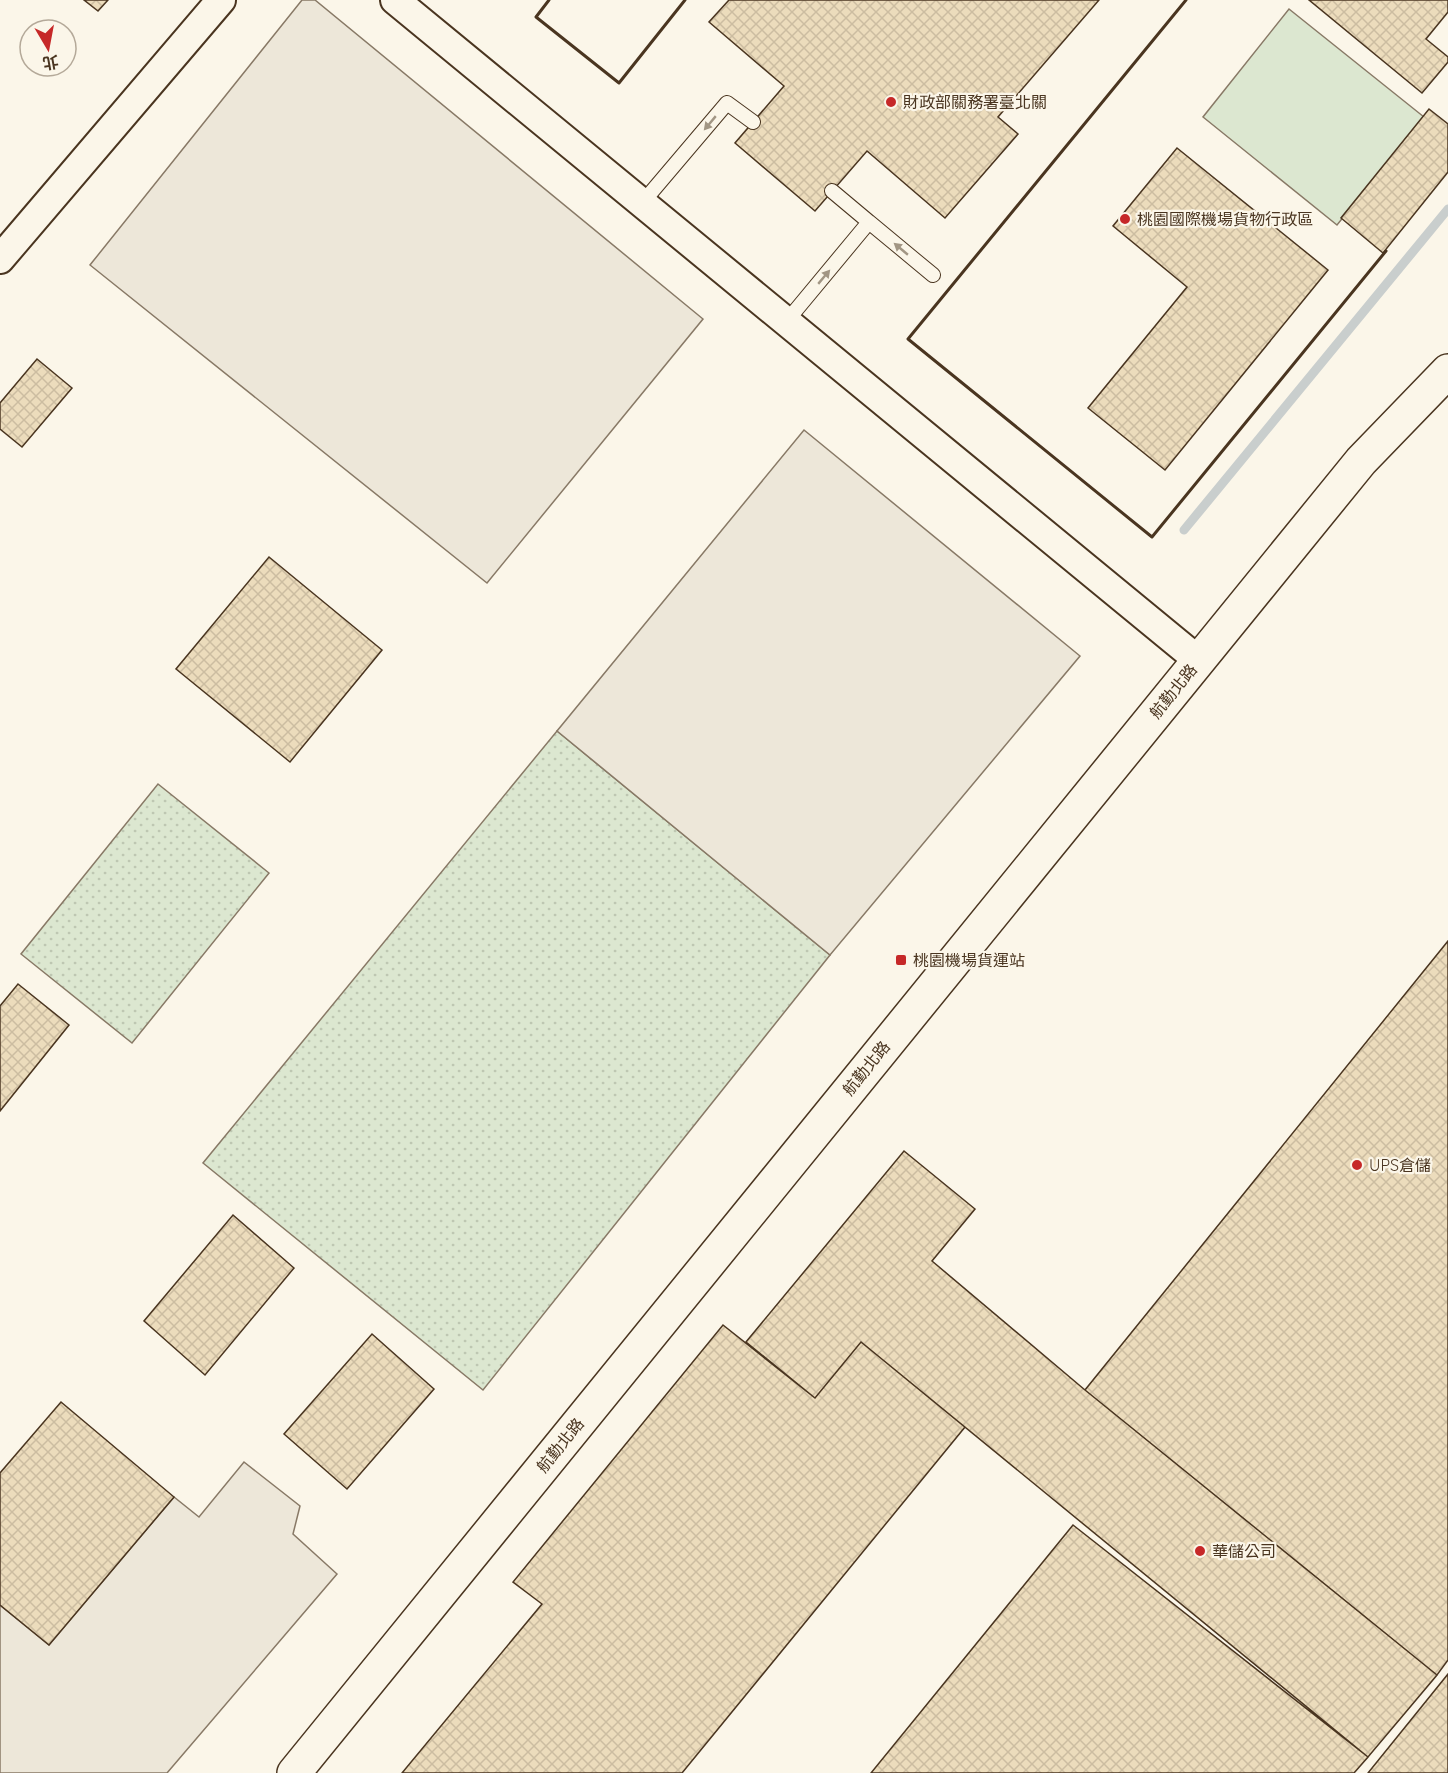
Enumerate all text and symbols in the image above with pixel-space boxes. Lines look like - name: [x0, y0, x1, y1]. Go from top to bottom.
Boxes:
- north arrow: [18, 18, 78, 78]
- text: 北: [41, 52, 60, 74]
- place label: 財政部關務署臺北關: [903, 92, 1047, 112]
- marker: 財政部關務署臺北關: [884, 95, 898, 109]
- one-way arrow: [704, 115, 717, 130]
- place label: 桃園國際機場貨物行政區: [1137, 209, 1313, 229]
- marker: 桃園國際機場貨物行政區: [1118, 212, 1132, 226]
- one-way arrow: [893, 242, 909, 255]
- one-way arrow: [817, 269, 830, 285]
- street label: 航勤北路: [1145, 660, 1201, 722]
- place label: 桃園機場貨運站: [913, 950, 1025, 970]
- marker: 桃園機場貨運站: [894, 953, 908, 967]
- street label: 航勤北路: [838, 1037, 894, 1099]
- place label: UPS倉儲: [1369, 1155, 1431, 1175]
- marker: UPS倉儲: [1350, 1158, 1364, 1172]
- street label: 航勤北路: [532, 1414, 588, 1476]
- place label: 華儲公司: [1212, 1541, 1276, 1561]
- marker: 華儲公司: [1193, 1544, 1207, 1558]

